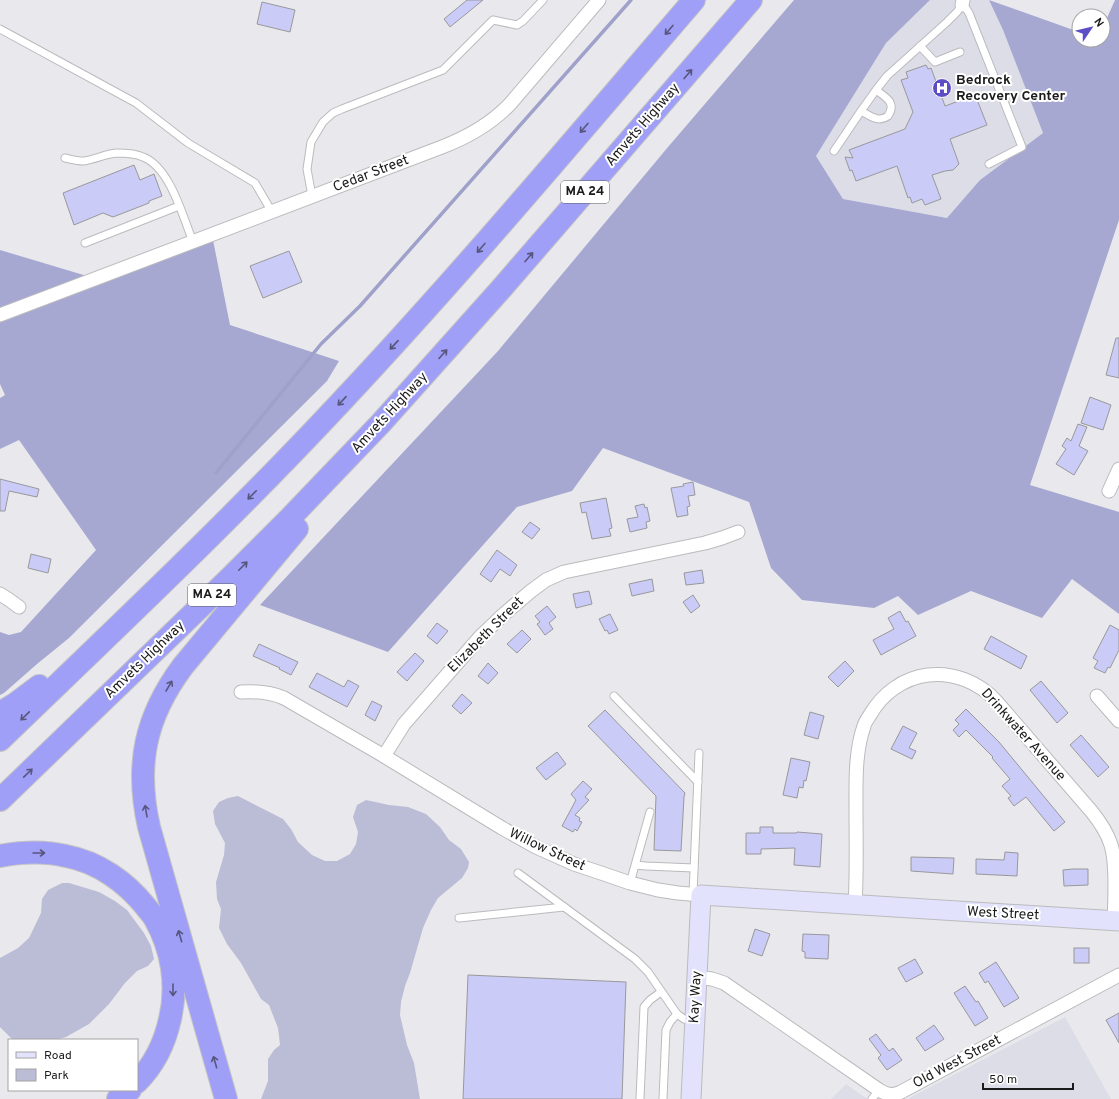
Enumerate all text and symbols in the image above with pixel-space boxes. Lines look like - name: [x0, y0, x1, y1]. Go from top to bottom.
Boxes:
- north arrow: [1071, 8, 1111, 48]
- text: N: [1090, 16, 1106, 30]
- one-way arrow: [664, 24, 673, 35]
- one-way arrow: [683, 68, 692, 79]
- place label: Bedrock Recovery Center: [956, 72, 1066, 105]
- hospital icon: Bedrock Recovery Center: [931, 77, 953, 99]
- street label: Amvets Highway: [602, 80, 684, 170]
- one-way arrow: [579, 123, 588, 133]
- street label: Cedar Street: [331, 152, 411, 196]
- road number: MA 24: [561, 181, 609, 203]
- one-way arrow: [476, 242, 485, 253]
- one-way arrow: [525, 252, 534, 262]
- one-way arrow: [389, 340, 399, 350]
- one-way arrow: [439, 349, 448, 360]
- street label: Amvets Highway: [348, 369, 432, 457]
- one-way arrow: [338, 396, 347, 406]
- one-way arrow: [247, 490, 257, 500]
- one-way arrow: [238, 561, 247, 571]
- road number: MA 24: [188, 584, 236, 606]
- street label: Elizabeth Street: [445, 594, 527, 676]
- street label: Amvets Highway: [102, 618, 188, 702]
- one-way arrow: [165, 681, 173, 692]
- street label: Drinkwater Avenue: [977, 685, 1069, 785]
- one-way arrow: [20, 711, 30, 720]
- one-way arrow: [23, 768, 33, 777]
- one-way arrow: [142, 805, 150, 818]
- street label: Willow Street: [506, 825, 588, 875]
- one-way arrow: [32, 849, 45, 857]
- street label: West Street: [966, 904, 1040, 924]
- one-way arrow: [176, 930, 183, 943]
- street label: Kay Way: [686, 970, 706, 1024]
- one-way arrow: [169, 983, 177, 996]
- street label: Old West Street: [910, 1032, 1004, 1092]
- legend: [8, 1039, 138, 1091]
- text: Road: [44, 1048, 72, 1064]
- one-way arrow: [211, 1055, 218, 1068]
- scale bar: [983, 1065, 1073, 1091]
- text: Park: [44, 1068, 69, 1084]
- text: 50 m: [989, 1072, 1017, 1088]

